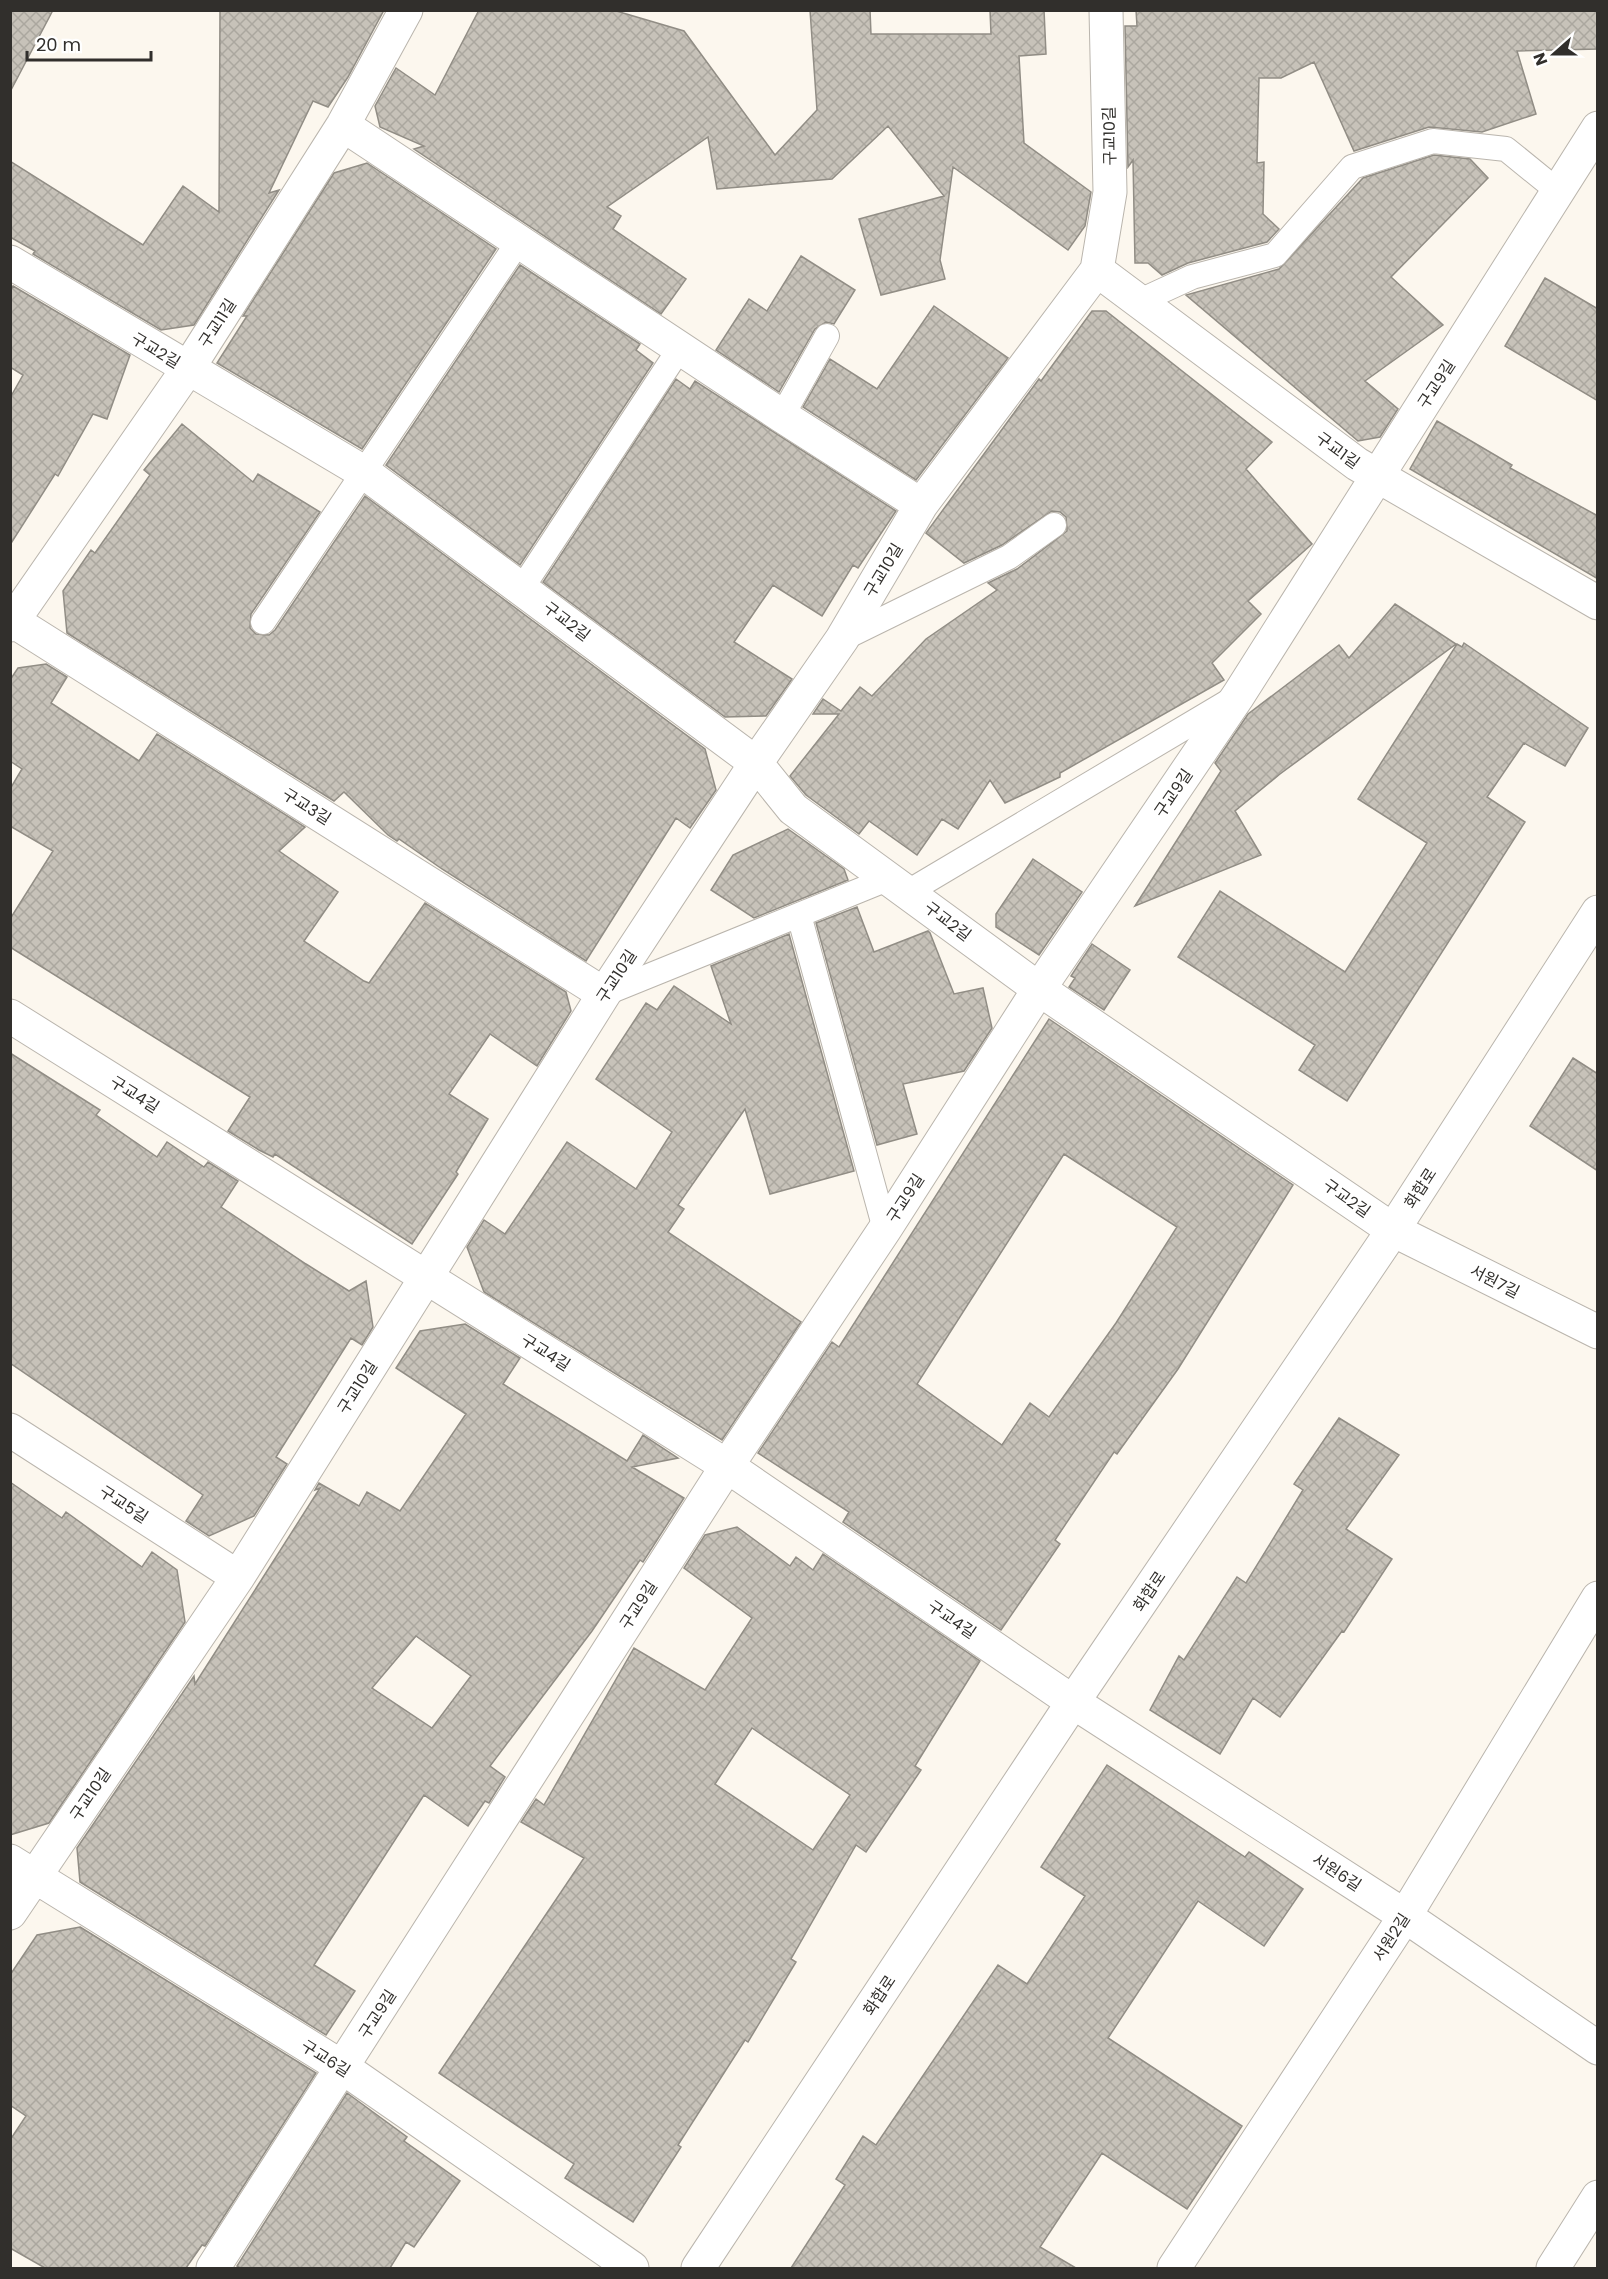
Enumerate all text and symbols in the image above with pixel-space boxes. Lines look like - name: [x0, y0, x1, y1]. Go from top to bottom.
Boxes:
- scale bar: [27, 24, 152, 62]
- north arrow: [1524, 24, 1584, 84]
- text: 20 m: [36, 32, 81, 57]
- text: N: [1528, 49, 1553, 69]
- street label: 구교10길: [1097, 106, 1122, 166]
- street label: 구교11길: [193, 294, 242, 352]
- street label: 구교2길: [127, 327, 185, 374]
- street label: 구교9길: [1412, 355, 1461, 413]
- street label: 구교1길: [1311, 427, 1364, 474]
- street label: 구교10길: [858, 539, 909, 602]
- street label: 구교2길: [538, 596, 595, 647]
- street label: 구교9길: [1149, 764, 1198, 822]
- street label: 구교3길: [278, 782, 336, 830]
- street label: 구교2길: [919, 896, 976, 947]
- street label: 구교10길: [591, 945, 642, 1007]
- street label: 구교4길: [106, 1070, 164, 1119]
- street label: 화합로: [1399, 1163, 1442, 1213]
- street label: 구교9길: [881, 1169, 930, 1227]
- street label: 구교2길: [1318, 1174, 1375, 1223]
- street label: 서원7길: [1466, 1259, 1524, 1304]
- street label: 구교4길: [517, 1328, 575, 1377]
- street label: 구교10길: [332, 1356, 383, 1419]
- street label: 구교5길: [95, 1480, 153, 1529]
- street label: 화합로: [1128, 1566, 1171, 1616]
- street label: 구교9길: [614, 1576, 663, 1634]
- street label: 구교4길: [923, 1595, 981, 1644]
- street label: 구교10길: [64, 1763, 117, 1825]
- street label: 서원6길: [1308, 1848, 1366, 1897]
- street label: 서원2길: [1367, 1909, 1416, 1966]
- street label: 화합로: [858, 1970, 901, 2020]
- street label: 구교9길: [353, 1985, 402, 2043]
- street label: 구교6길: [297, 2034, 355, 2083]

